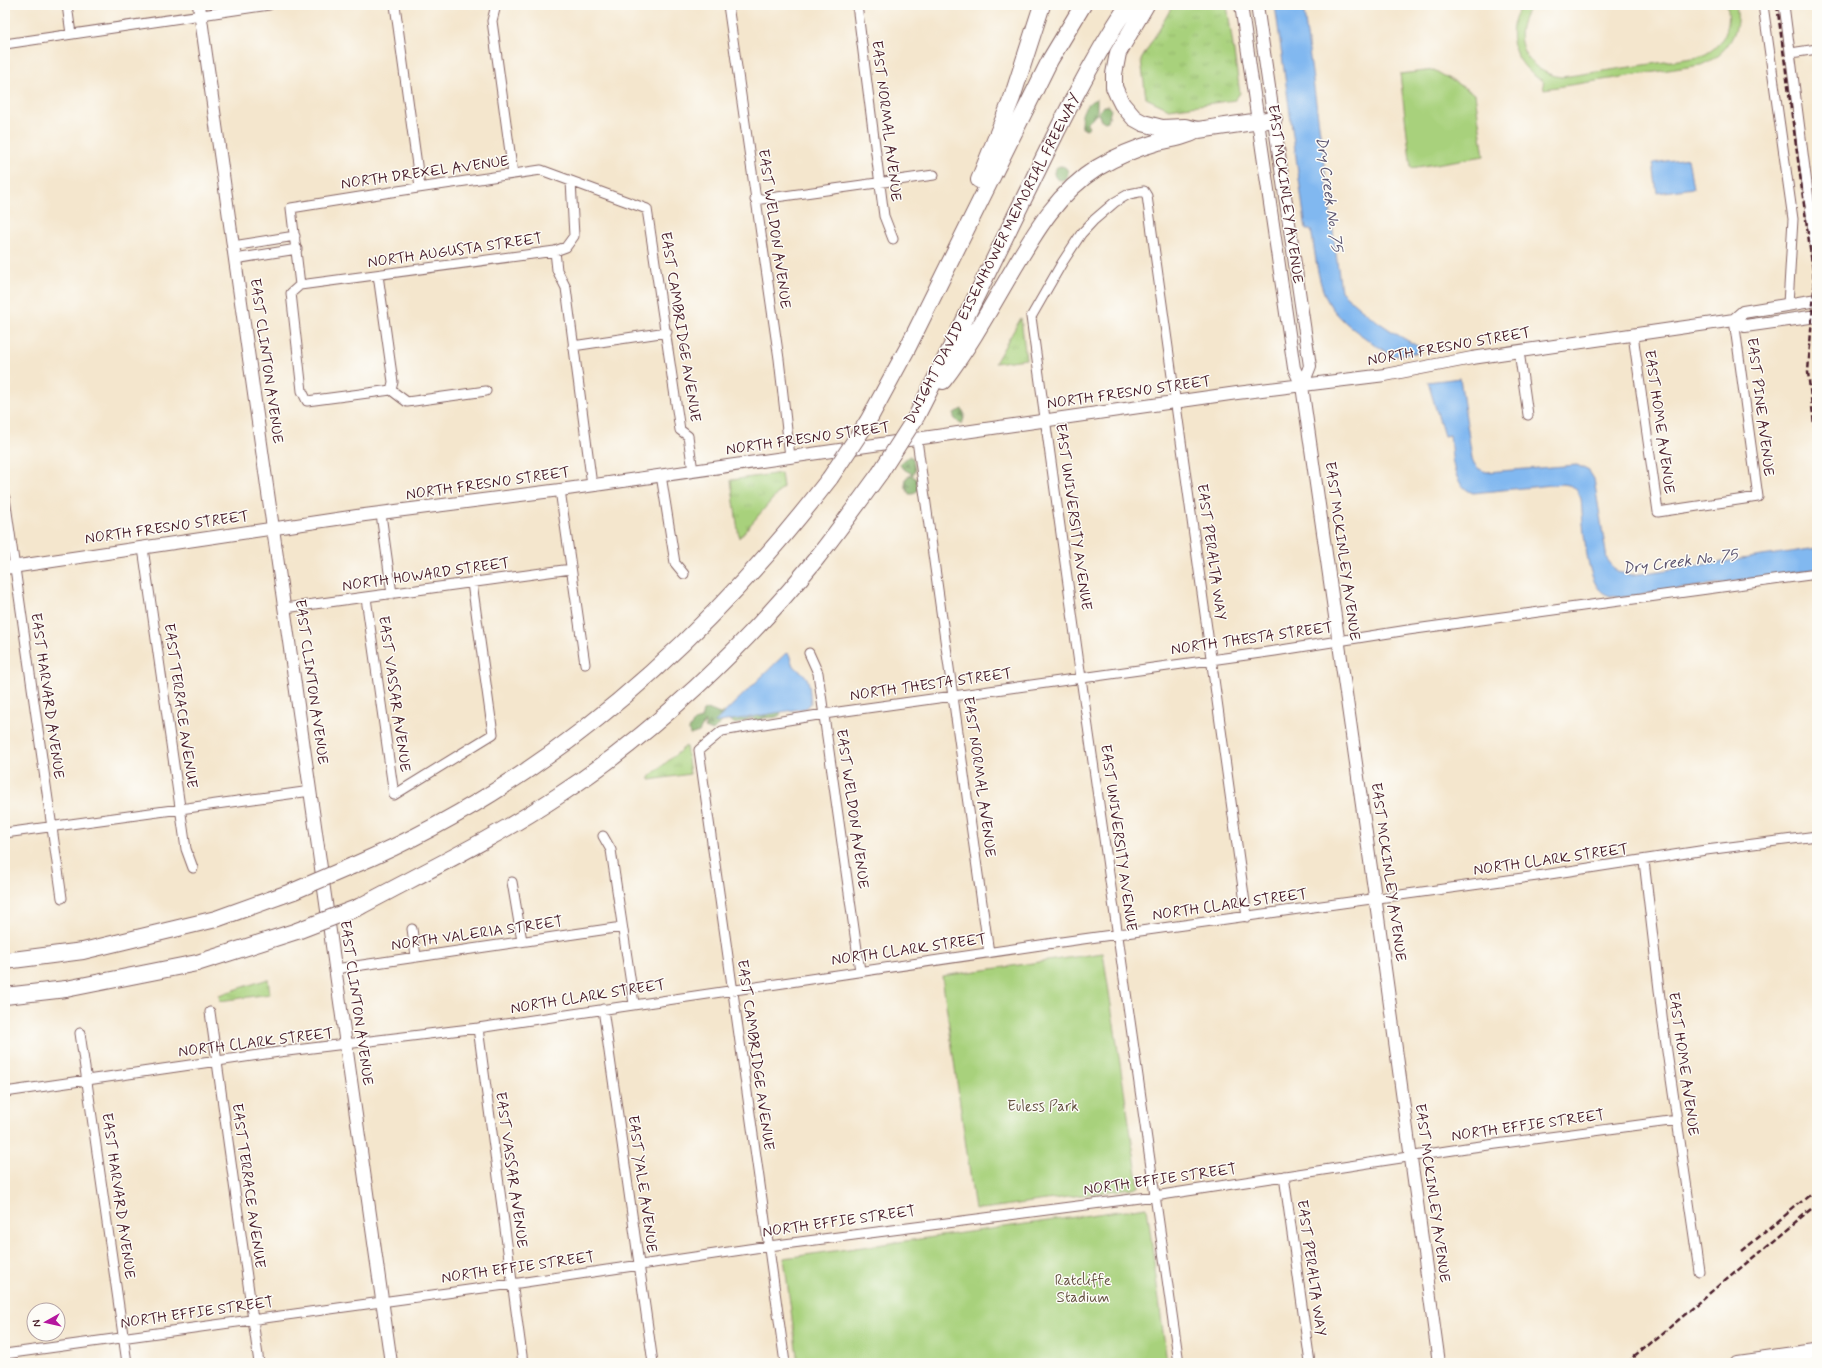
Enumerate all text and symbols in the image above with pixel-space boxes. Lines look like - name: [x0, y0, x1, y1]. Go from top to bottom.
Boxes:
- street label: EAST NORMAL AVENUE: [866, 39, 906, 203]
- street label: DWIGHT DAVID EISENHOWER MEMORIAL FREEWAY: [900, 90, 1086, 428]
- street label: EAST MCKINLEY AVENUE: [1263, 103, 1308, 285]
- water label: Dry Creek No. 75: [1311, 135, 1348, 255]
- street label: EAST WELDON AVENUE: [753, 148, 795, 311]
- street label: NORTH DREXEL AVENUE: [340, 151, 511, 195]
- street label: NORTH AUGUSTA STREET: [366, 229, 544, 273]
- street label: EAST CAMBRIDGE AVENUE: [655, 230, 705, 424]
- street label: EAST CLINTON AVENUE: [245, 277, 288, 445]
- street label: NORTH FRESNO STREET: [1366, 323, 1532, 371]
- street label: EAST PINE AVENUE: [1742, 337, 1778, 478]
- street label: EAST HOME AVENUE: [1639, 349, 1679, 496]
- street label: NORTH FRESNO STREET: [1046, 372, 1212, 414]
- street label: NORTH FRESNO STREET: [725, 418, 891, 460]
- street label: EAST UNIVERSITY AVENUE: [1050, 422, 1096, 612]
- street label: EAST MCKINLEY AVENUE: [1320, 460, 1365, 642]
- street label: NORTH FRESNO STREET: [405, 463, 571, 505]
- street label: EAST PERALTA WAY: [1192, 483, 1230, 621]
- street label: NORTH FRESNO STREET: [84, 507, 250, 549]
- water label: Dry Creek No. 75: [1621, 544, 1741, 579]
- street label: NORTH HOWARD STREET: [341, 553, 511, 597]
- street label: EAST CLINTON AVENUE: [290, 598, 333, 766]
- street label: EAST HARVARD AVENUE: [25, 612, 69, 781]
- street label: EAST VASSAR AVENUE: [373, 615, 415, 774]
- street label: NORTH THESTA STREET: [1170, 618, 1334, 660]
- street label: EAST TERRACE AVENUE: [159, 622, 202, 790]
- street label: NORTH THESTA STREET: [849, 664, 1013, 706]
- street label: EAST NORMAL AVENUE: [958, 695, 1000, 859]
- street label: EAST WELDON AVENUE: [831, 728, 873, 891]
- street label: EAST UNIVERSITY AVENUE: [1095, 743, 1141, 933]
- street label: EAST MCKINLEY AVENUE: [1366, 781, 1411, 963]
- street label: NORTH CLARK STREET: [1472, 839, 1630, 881]
- street label: NORTH CLARK STREET: [1151, 884, 1309, 926]
- street label: NORTH VALERIA STREET: [390, 912, 564, 956]
- street label: EAST CLINTON AVENUE: [335, 919, 378, 1087]
- street label: NORTH CLARK STREET: [830, 929, 988, 971]
- street label: EAST CAMBRIDGE AVENUE: [732, 958, 778, 1152]
- street label: NORTH CLARK STREET: [509, 975, 667, 1019]
- street label: EAST HOME AVENUE: [1663, 991, 1703, 1138]
- street label: NORTH CLARK STREET: [177, 1024, 335, 1062]
- street label: EAST VASSAR AVENUE: [490, 1091, 532, 1250]
- park label: Euless Park: [1007, 1097, 1079, 1117]
- street label: EAST TERRACE AVENUE: [227, 1102, 270, 1270]
- street label: EAST MCKINLEY AVENUE: [1410, 1102, 1455, 1284]
- street label: NORTH EFFIE STREET: [1450, 1105, 1606, 1147]
- street label: EAST HARVARD AVENUE: [96, 1112, 140, 1281]
- street label: EAST YALE AVENUE: [622, 1114, 662, 1254]
- street label: NORTH EFFIE STREET: [1082, 1159, 1238, 1201]
- street label: EAST PERALTA WAY: [1292, 1199, 1330, 1337]
- street label: NORTH EFFIE STREET: [761, 1201, 917, 1243]
- street label: NORTH EFFIE STREET: [440, 1247, 596, 1289]
- park label: Ratcliffe Stadium: [1055, 1271, 1111, 1308]
- street label: NORTH EFFIE STREET: [119, 1292, 275, 1334]
- north arrow: [26, 1302, 66, 1342]
- text: N: [30, 1319, 45, 1328]

